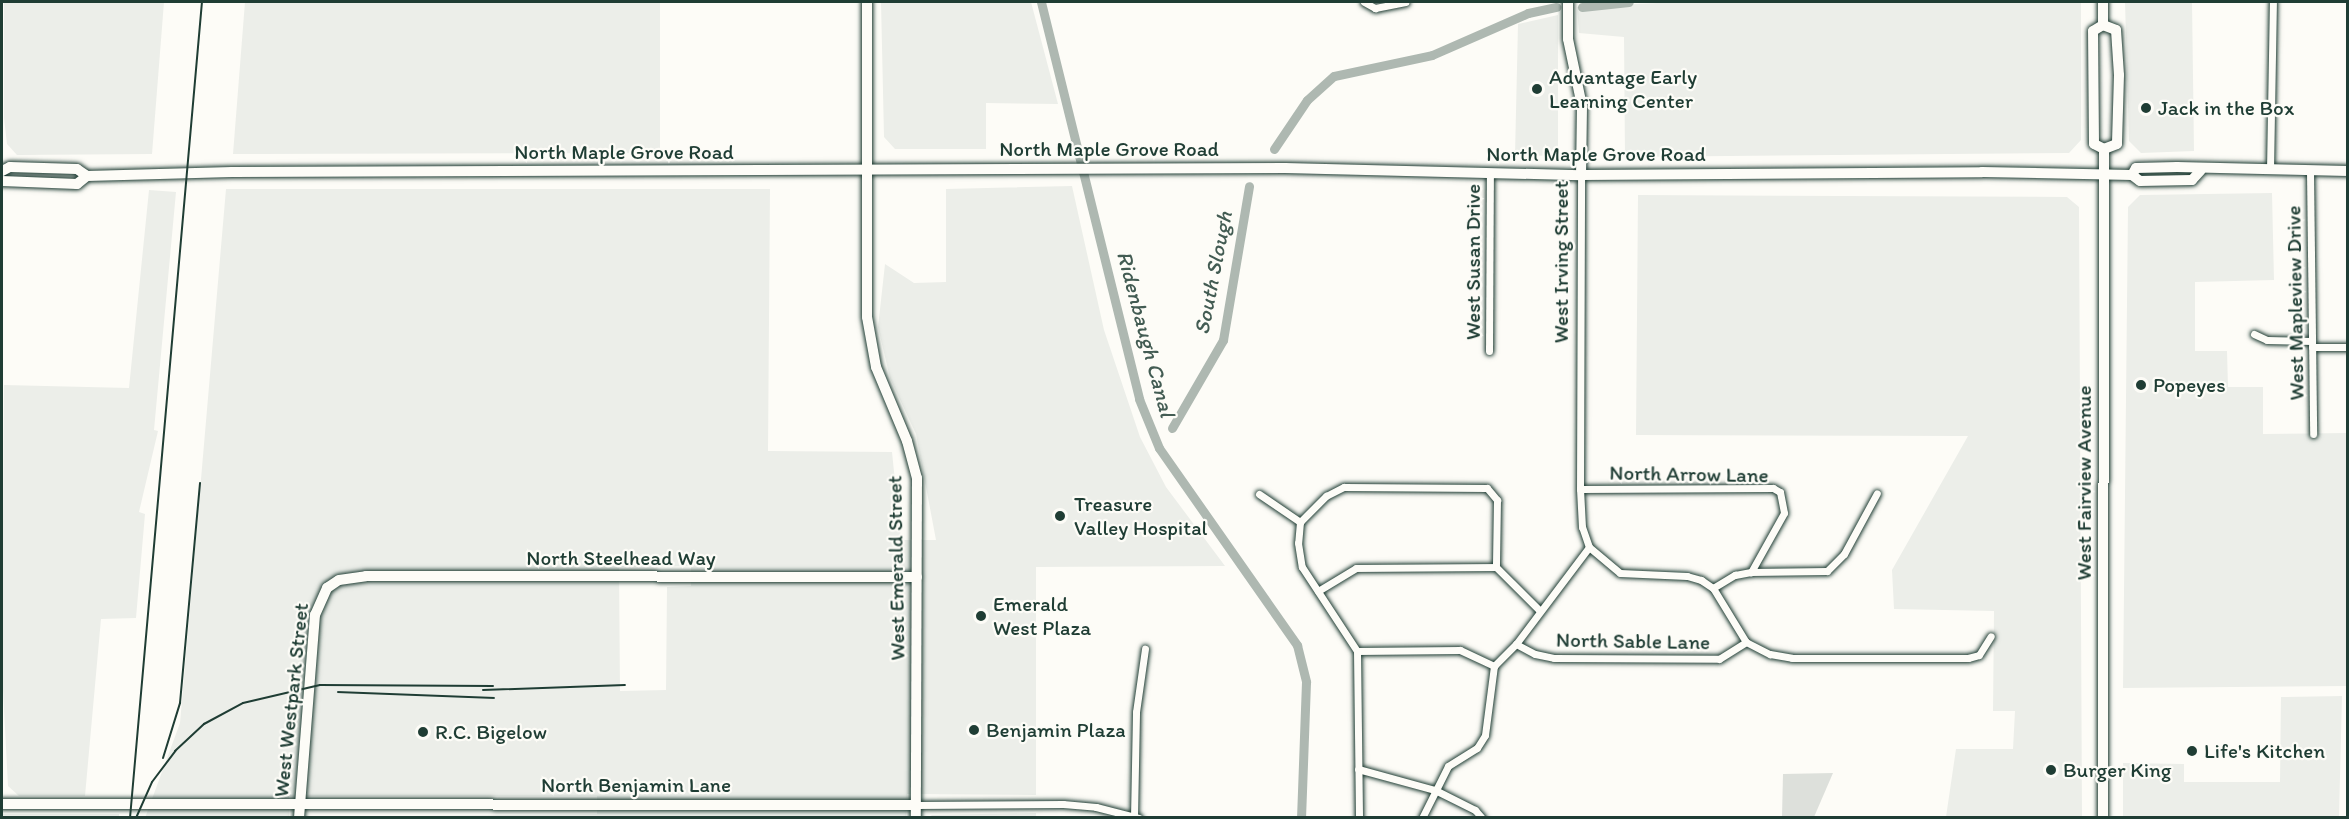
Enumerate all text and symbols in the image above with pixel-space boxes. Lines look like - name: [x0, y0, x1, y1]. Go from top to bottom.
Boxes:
- place label: Advantage Early Learning Center: [1549, 64, 1697, 114]
- marker: Advantage Early Learning Center: [1530, 82, 1544, 96]
- place label: Jack in the Box: [2158, 95, 2294, 121]
- marker: Jack in the Box: [2139, 101, 2153, 115]
- street label: North Maple Grove Road: [999, 136, 1219, 162]
- street label: North Maple Grove Road: [514, 139, 734, 165]
- street label: North Maple Grove Road: [1486, 141, 1706, 167]
- street label: West Irving Street: [1548, 180, 1574, 344]
- street label: West Susan Drive: [1460, 184, 1486, 340]
- street label: West Mapleview Drive: [2281, 205, 2309, 401]
- water label: South Slough: [1188, 209, 1238, 337]
- water label: Ridenbaugh Canal: [1111, 248, 1181, 420]
- place label: Popeyes: [2153, 372, 2226, 398]
- marker: Popeyes: [2134, 378, 2148, 392]
- street label: West Fairview Avenue: [2071, 386, 2097, 580]
- street label: North Arrow Lane: [1609, 460, 1769, 488]
- street label: West Emerald Street: [882, 476, 910, 660]
- place label: Treasure Valley Hospital: [1074, 491, 1208, 541]
- marker: Treasure Valley Hospital: [1051, 507, 1069, 525]
- street label: North Steelhead Way: [527, 545, 715, 571]
- place label: Emerald West Plaza: [993, 591, 1091, 641]
- street label: West Westpark Street: [268, 602, 314, 798]
- marker: Emerald West Plaza: [974, 609, 988, 623]
- street label: North Sable Lane: [1555, 627, 1711, 655]
- place label: Benjamin Plaza: [986, 717, 1125, 743]
- place label: R.C. Bigelow: [435, 719, 547, 745]
- marker: Benjamin Plaza: [967, 723, 981, 737]
- marker: R.C. Bigelow: [416, 725, 430, 739]
- place label: Life's Kitchen: [2204, 738, 2325, 764]
- marker: Life's Kitchen: [2185, 744, 2199, 758]
- place label: Burger King: [2063, 757, 2172, 783]
- marker: Burger King: [2044, 763, 2058, 777]
- street label: North Benjamin Lane: [541, 772, 731, 798]

